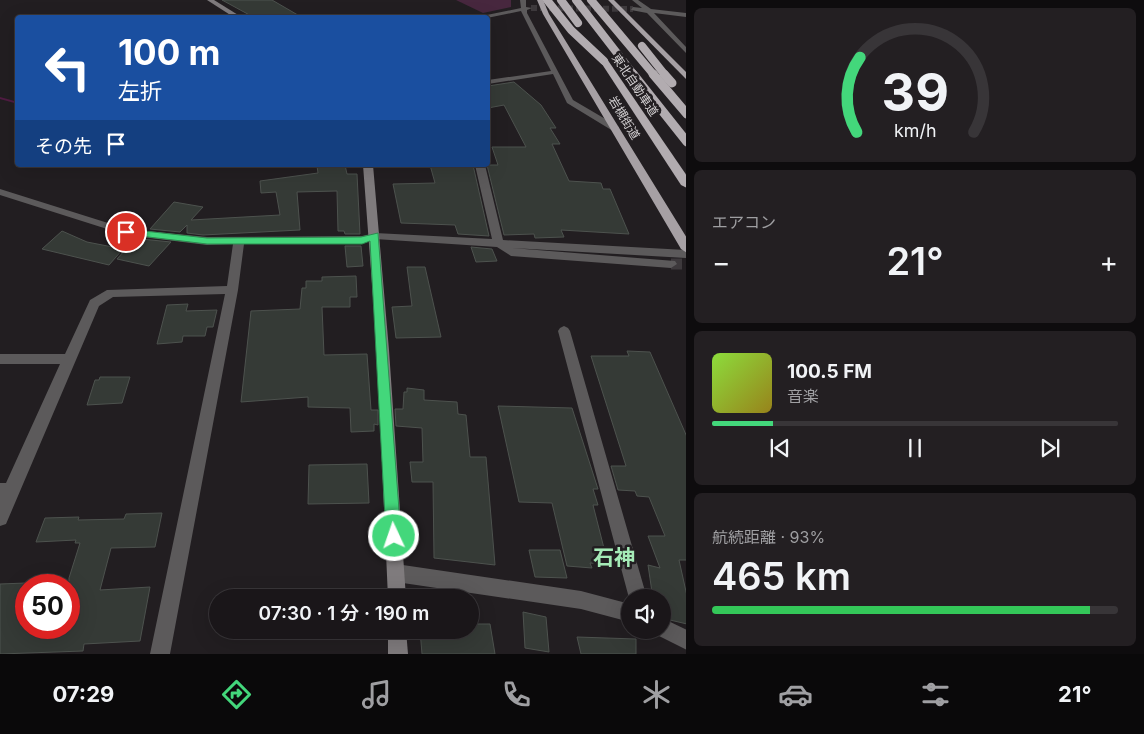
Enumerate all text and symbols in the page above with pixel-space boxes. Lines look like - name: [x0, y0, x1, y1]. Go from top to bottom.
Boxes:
- text: 100 m: [118, 31, 221, 73]
- icon: left: [35, 35, 100, 100]
- street label: 東北自動車道: [609, 51, 662, 119]
- text: 39: [881, 61, 949, 124]
- text: 左折: [118, 78, 162, 104]
- street label: 岩槻街道: [606, 93, 643, 142]
- text: km/h: [894, 120, 936, 141]
- icon: arrive: [102, 130, 130, 158]
- text: その先: [35, 135, 92, 158]
- pin: [105, 211, 147, 253]
- text: エアコン: [712, 212, 776, 232]
- icon: arrive: [112, 218, 140, 246]
- text: 21°: [886, 238, 944, 284]
- text: −: [712, 245, 731, 279]
- text: +: [1099, 245, 1118, 279]
- text: 100.5 FM: [787, 360, 872, 383]
- text: 音楽: [787, 386, 819, 406]
- icon: previous: [766, 434, 794, 462]
- icon: pause: [901, 434, 929, 462]
- icon: next: [1036, 434, 1064, 462]
- position arrow: [367, 509, 419, 561]
- text: 航続距離 · 93%: [712, 527, 825, 547]
- district label: 石神: [593, 545, 635, 570]
- text: 465 km: [712, 553, 851, 599]
- speed limit sign: 50: [15, 574, 80, 639]
- map controls: [621, 589, 671, 639]
- button: sound: [621, 589, 671, 639]
- text: 07:30 · 1 分 · 190 m: [259, 602, 429, 625]
- icon: directions: [219, 677, 254, 712]
- icon: music: [359, 677, 394, 712]
- icon: phone: [499, 677, 534, 712]
- icon: climate: [639, 677, 674, 712]
- icon: car: [778, 677, 813, 712]
- icon: filters: [918, 677, 953, 712]
- text: 07:29: [52, 681, 114, 707]
- text: 21°: [1058, 681, 1092, 707]

